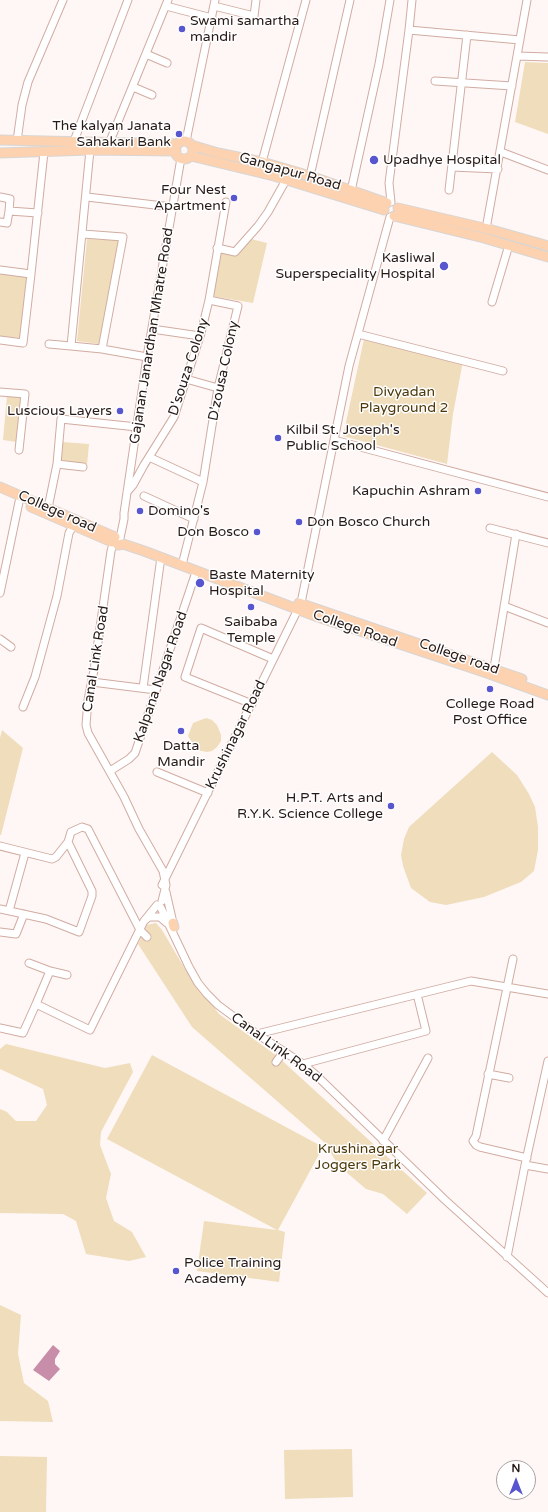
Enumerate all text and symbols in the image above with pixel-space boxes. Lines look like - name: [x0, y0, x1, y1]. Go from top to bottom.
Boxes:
- place label: Swami samartha mandir: [190, 13, 299, 46]
- marker: Swami samartha mandir: [177, 24, 187, 34]
- place label: The kalyan Janata Sahakari Bank: [52, 118, 171, 150]
- marker: The kalyan Janata Sahakari Bank: [174, 129, 184, 139]
- street label: Gangapur Road: [237, 149, 343, 195]
- place label: Upadhye Hospital: [383, 152, 501, 168]
- marker: Upadhye Hospital: [368, 154, 380, 166]
- place label: Four Nest Apartment: [154, 182, 226, 214]
- marker: Four Nest Apartment: [229, 193, 239, 203]
- street label: Gajanan Janardhan Mhatre Road: [127, 227, 177, 445]
- place label: Kasliwal Superspeciality Hospital: [276, 250, 435, 282]
- marker: Kasliwal Superspeciality Hospital: [438, 260, 450, 272]
- street label: D'souza Colony: [165, 316, 213, 418]
- street label: D'zousa Colony: [205, 319, 243, 423]
- park label: Divyadan Playground 2: [360, 384, 448, 416]
- place label: Luscious Layers: [7, 403, 112, 419]
- marker: Luscious Layers: [115, 406, 125, 416]
- place label: Kilbil St. Joseph's Public School: [286, 422, 400, 454]
- marker: Kilbil St. Joseph's Public School: [273, 433, 283, 443]
- place label: Kapuchin Ashram: [352, 483, 470, 499]
- marker: Kapuchin Ashram: [473, 486, 483, 496]
- street label: College road: [15, 487, 99, 537]
- place label: Domino's: [148, 503, 210, 519]
- marker: Domino's: [135, 506, 145, 516]
- place label: Don Bosco Church: [307, 514, 430, 530]
- marker: Don Bosco Church: [294, 517, 304, 527]
- place label: Don Bosco: [177, 524, 249, 540]
- marker: Don Bosco: [252, 527, 262, 537]
- place label: Baste Maternity Hospital: [209, 567, 315, 600]
- marker: Baste Maternity Hospital: [194, 577, 206, 589]
- marker: Saibaba Temple: [246, 602, 256, 612]
- street label: Canal Link Road: [79, 605, 113, 713]
- street label: College Road: [310, 607, 400, 651]
- street label: Kalpana Nagar Road: [131, 609, 191, 745]
- place label: Saibaba Temple: [224, 614, 278, 646]
- street label: College road: [417, 635, 501, 679]
- street label: Krushinagar Road: [202, 678, 270, 792]
- marker: College Road Post Office: [485, 684, 495, 694]
- place label: College Road Post Office: [446, 696, 534, 728]
- marker: Datta Mandir: [176, 726, 186, 736]
- place label: Datta Mandir: [157, 738, 205, 770]
- place label: H.P.T. Arts and R.Y.K. Science College: [237, 790, 383, 822]
- marker: H.P.T. Arts and R.Y.K. Science College: [386, 801, 396, 811]
- street label: Canal Link Road: [228, 1010, 324, 1086]
- park label: Krushinagar Joggers Park: [315, 1141, 401, 1174]
- place label: Police Training Academy: [184, 1255, 281, 1288]
- marker: Police Training Academy: [171, 1266, 181, 1276]
- north arrow: [496, 1460, 536, 1500]
- text: N: [512, 1462, 520, 1475]

